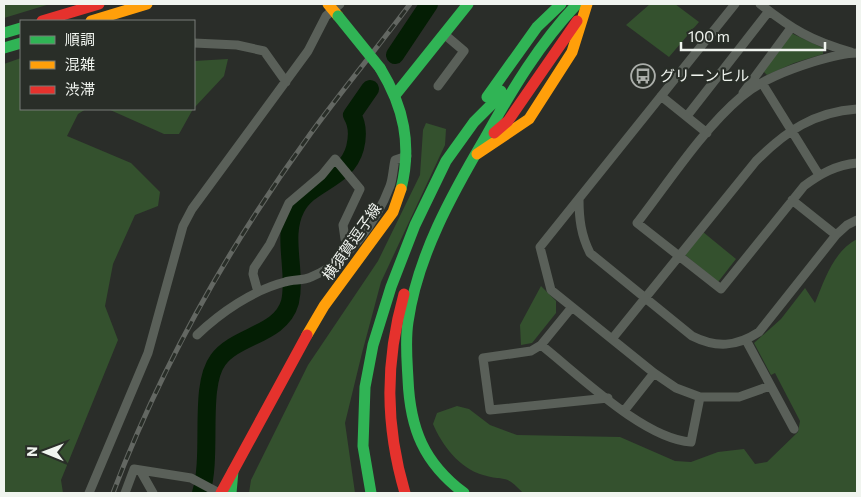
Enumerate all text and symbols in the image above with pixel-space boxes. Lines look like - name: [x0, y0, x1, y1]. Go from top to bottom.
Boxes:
- legend: [20, 20, 195, 110]
- scale bar: [681, 20, 825, 52]
- text: 100 m: [688, 27, 730, 45]
- text: 順調: [65, 30, 95, 48]
- text: 混雑: [65, 55, 95, 73]
- bus stop icon: グリーンヒル: [630, 63, 656, 89]
- place label: グリーンヒル: [660, 66, 749, 84]
- text: 渋滞: [65, 80, 95, 98]
- street label: 横須賀逗子線: [318, 199, 384, 283]
- north arrow: [20, 427, 70, 477]
- text: N: [23, 446, 40, 457]

